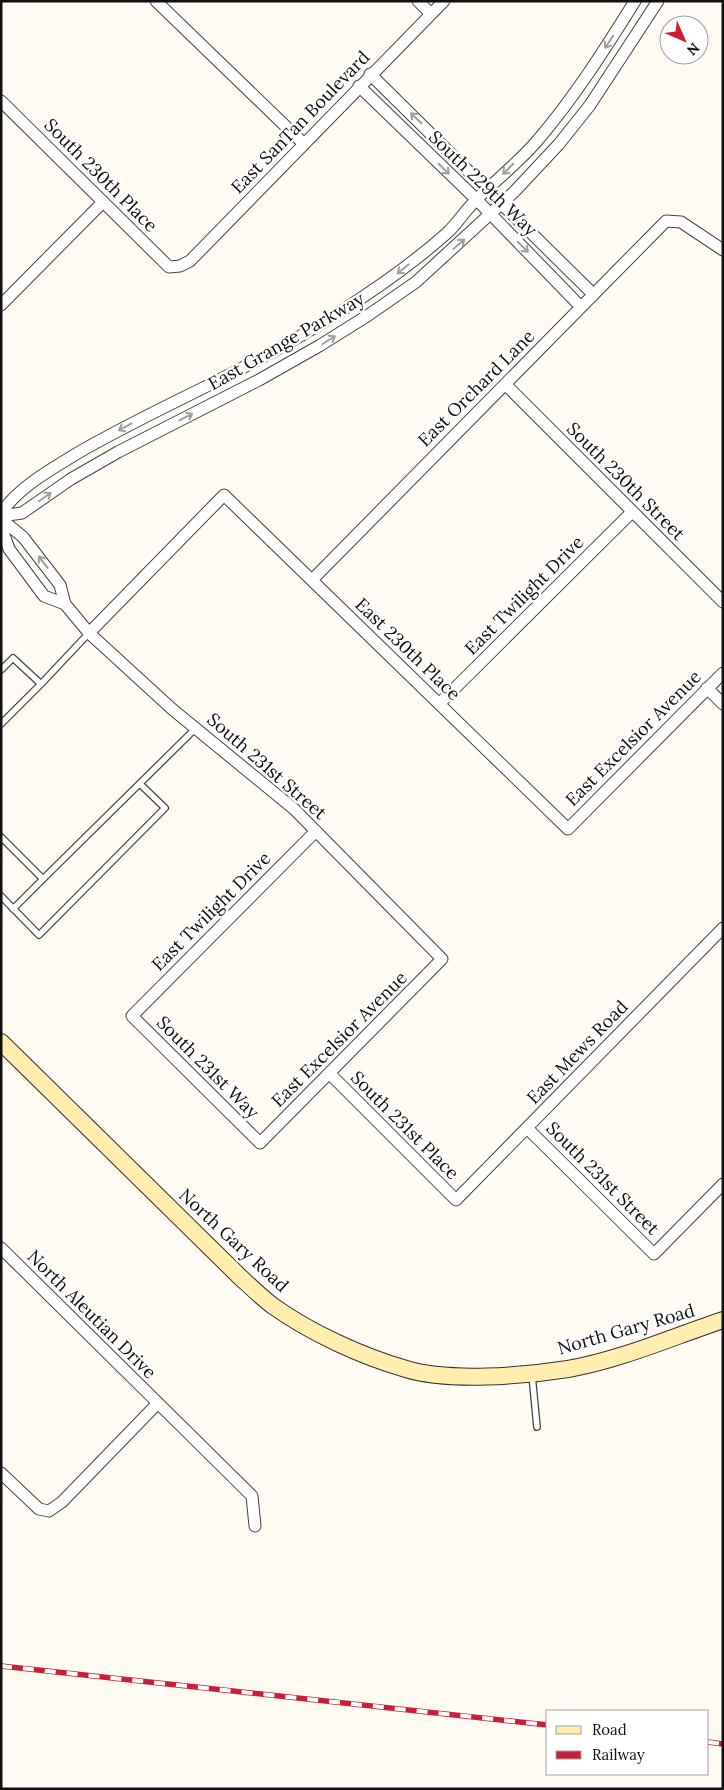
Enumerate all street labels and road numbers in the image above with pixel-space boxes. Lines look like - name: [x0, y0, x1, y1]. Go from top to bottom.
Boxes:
- street label: East SanTan Boulevard: [226, 46, 374, 198]
- street label: South 230th Place: [39, 113, 163, 237]
- street label: South 229th Way: [424, 125, 542, 241]
- street label: East Grange Parkway: [204, 287, 369, 395]
- street label: East Orchard Lane: [413, 325, 539, 451]
- street label: South 230th Street: [562, 417, 690, 545]
- street label: East Twilight Drive: [460, 530, 589, 659]
- street label: East 230th Place: [350, 593, 466, 705]
- street label: East Excelsior Avenue: [560, 665, 706, 811]
- street label: South 231st Street: [202, 708, 332, 824]
- street label: East Twilight Drive: [147, 846, 276, 975]
- street label: East Excelsior Avenue: [266, 966, 412, 1112]
- street label: East Mews Road: [522, 995, 633, 1109]
- street label: South 231st Way: [152, 1011, 264, 1123]
- street label: South 231st Place: [346, 1066, 464, 1184]
- street label: South 231st Street: [541, 1116, 665, 1240]
- street label: North Gary Road: [174, 1183, 294, 1297]
- street label: North Aleutian Drive: [23, 1245, 162, 1384]
- street label: North Gary Road: [555, 1298, 697, 1360]

